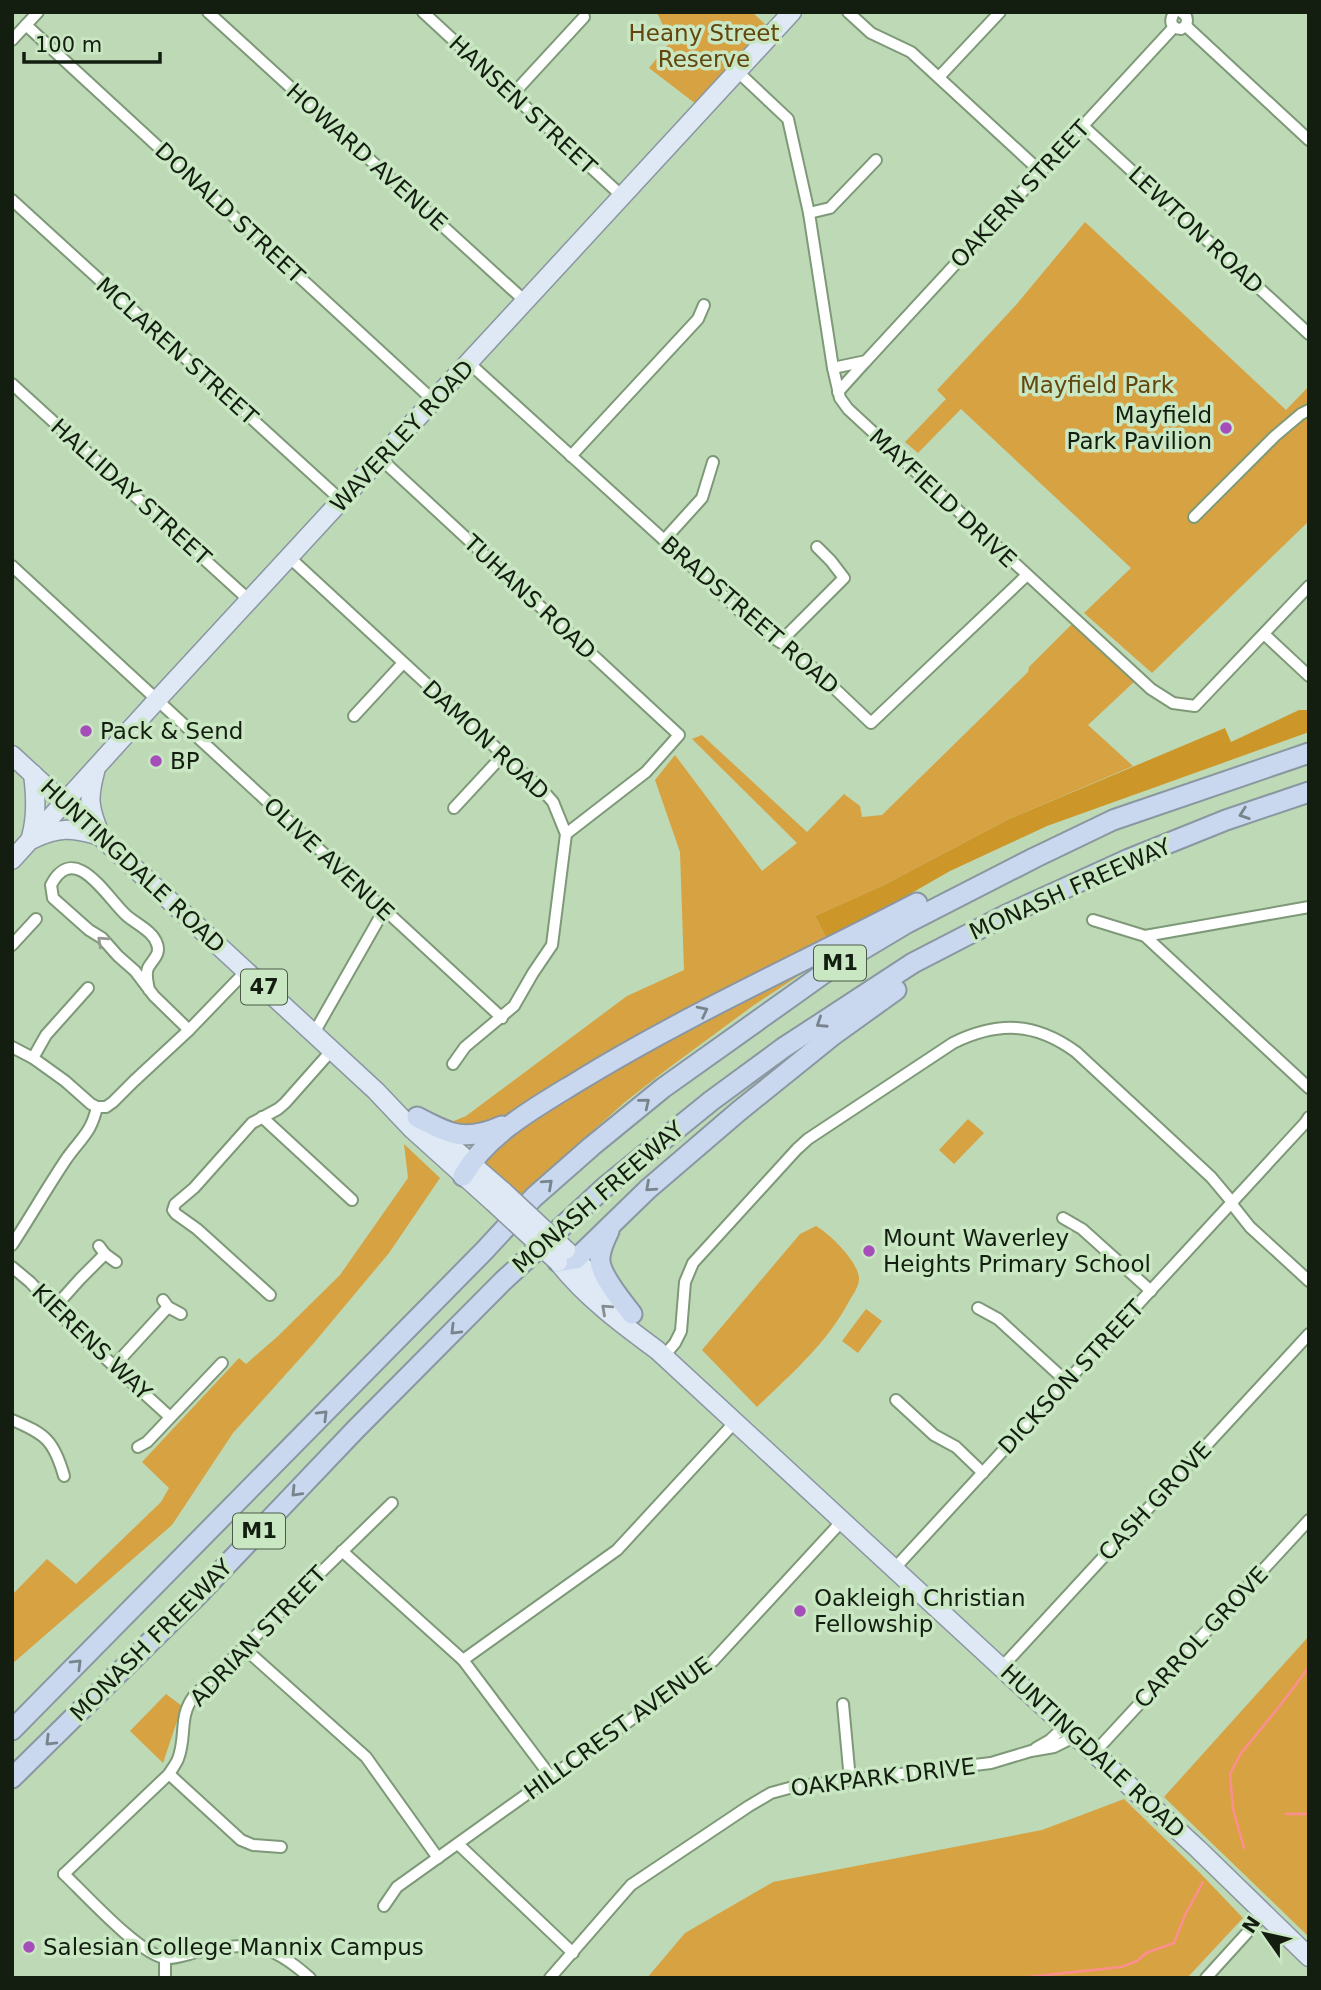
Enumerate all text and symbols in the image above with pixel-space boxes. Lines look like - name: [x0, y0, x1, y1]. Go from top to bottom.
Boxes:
- park label: Heany Street Reserve: [629, 20, 779, 72]
- scale bar: [24, 21, 161, 65]
- street label: HANSEN STREET: [444, 30, 603, 180]
- text: 100 m: [35, 33, 102, 57]
- street label: HOWARD AVENUE: [281, 78, 453, 236]
- street label: OAKERN STREET: [945, 114, 1095, 273]
- street label: DONALD STREET: [150, 137, 311, 289]
- street label: LEWTON ROAD: [1124, 161, 1268, 299]
- street label: MCLAREN STREET: [91, 272, 264, 431]
- street label: WAVERLEY ROAD: [325, 355, 479, 517]
- park label: Mayfield Park: [1020, 372, 1175, 398]
- place label: Mayfield Park Pavilion: [1067, 402, 1212, 454]
- street label: HALLIDAY STREET: [46, 413, 217, 571]
- marker: Mayfield Park Pavilion: [1218, 420, 1234, 436]
- street label: MAYFIELD DRIVE: [864, 423, 1022, 573]
- street label: TUHANS ROAD: [458, 529, 601, 665]
- street label: BRADSTREET ROAD: [656, 531, 844, 699]
- street label: DAMON ROAD: [418, 675, 554, 805]
- place label: Pack & Send: [100, 718, 243, 744]
- marker: Pack & Send: [78, 723, 94, 739]
- place label: BP: [170, 748, 200, 774]
- marker: BP: [148, 753, 164, 769]
- street label: HUNTINGDALE ROAD: [36, 774, 230, 958]
- street label: OLIVE AVENUE: [259, 792, 399, 926]
- one-way arrow: [1239, 806, 1251, 820]
- street label: MONASH FREEWAY: [965, 832, 1176, 945]
- one-way arrow: [97, 936, 110, 949]
- road number: M1: [814, 946, 866, 981]
- road number: 47: [241, 970, 287, 1004]
- one-way arrow: [696, 1006, 708, 1020]
- one-way arrow: [816, 1015, 829, 1027]
- one-way arrow: [637, 1099, 650, 1111]
- street label: MONASH FREEWAY: [507, 1115, 689, 1278]
- one-way arrow: [645, 1179, 658, 1192]
- one-way arrow: [540, 1180, 553, 1192]
- place label: Mount Waverley Heights Primary School: [883, 1225, 1151, 1277]
- marker: Mount Waverley Heights Primary School: [861, 1243, 877, 1259]
- street label: KIERENS WAY: [27, 1279, 158, 1406]
- street label: DICKSON STREET: [993, 1294, 1150, 1459]
- one-way arrow: [601, 1304, 614, 1317]
- one-way arrow: [450, 1321, 463, 1334]
- one-way arrow: [314, 1410, 327, 1423]
- street label: CASH GROVE: [1093, 1436, 1217, 1566]
- one-way arrow: [291, 1484, 304, 1497]
- road number: M1: [233, 1514, 285, 1548]
- street label: MONASH FREEWAY: [65, 1553, 238, 1726]
- street label: ADRIAN STREET: [185, 1560, 332, 1711]
- street label: CARROL GROVE: [1129, 1561, 1273, 1713]
- place label: Oakleigh Christian Fellowship: [814, 1585, 1025, 1637]
- marker: Oakleigh Christian Fellowship: [792, 1603, 808, 1619]
- street label: HILLCREST AVENUE: [519, 1651, 717, 1805]
- one-way arrow: [69, 1659, 82, 1672]
- street label: HUNTINGDALE ROAD: [996, 1659, 1190, 1843]
- one-way arrow: [45, 1733, 58, 1746]
- street label: OAKPARK DRIVE: [789, 1753, 977, 1801]
- north arrow: [1230, 1899, 1300, 1969]
- text: N: [1237, 1912, 1264, 1937]
- place label: Salesian College Mannix Campus: [43, 1934, 424, 1960]
- marker: Salesian College Mannix Campus: [21, 1939, 37, 1955]

